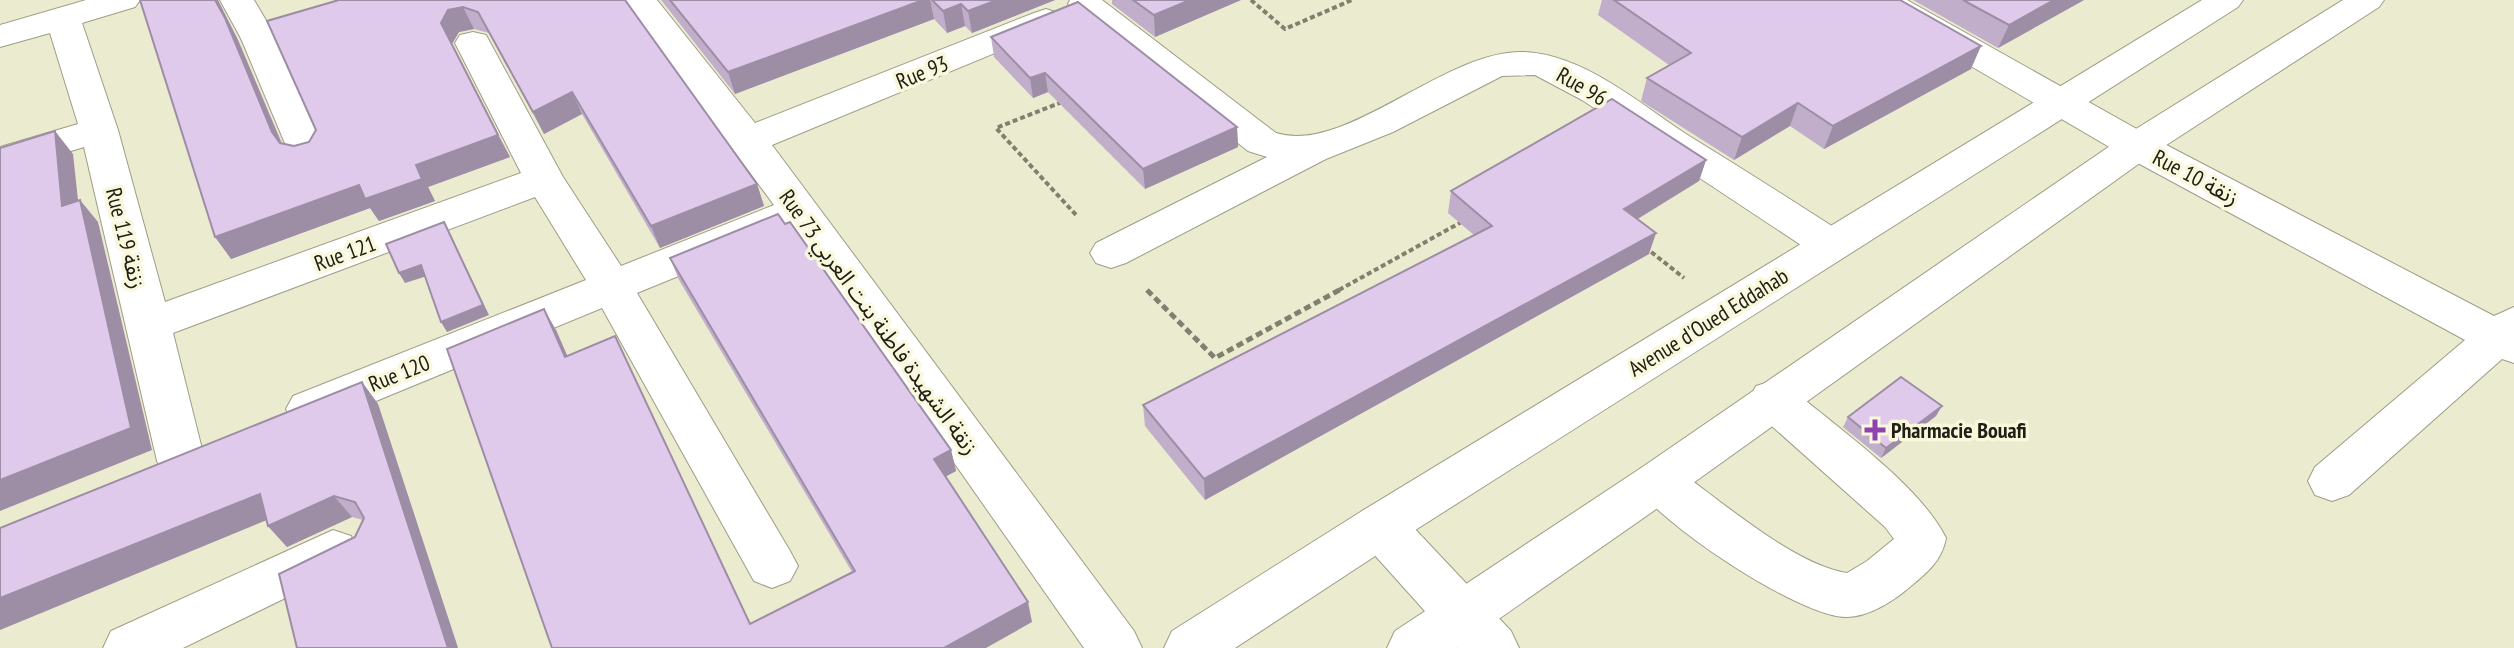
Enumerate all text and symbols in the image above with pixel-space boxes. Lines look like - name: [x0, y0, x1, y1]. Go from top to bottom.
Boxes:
- street label: Rue 93: [892, 49, 952, 95]
- street label: Rue 96: [1552, 60, 1612, 112]
- street label: Rue 10 زنقة: [2148, 143, 2244, 211]
- street label: Rue 73 زنقة الشهيدة فاطنة بنت العربي: [771, 184, 985, 462]
- street label: Rue 119 زنقة: [100, 185, 152, 291]
- street label: Rue 121: [310, 229, 380, 277]
- street label: Avenue d'Oued Eddahab: [1623, 262, 1793, 382]
- street label: Rue 120: [364, 348, 434, 398]
- place label: Pharmacie Bouafi: [1891, 416, 2027, 444]
- marker: Pharmacie Bouafi: [1866, 421, 1884, 439]

